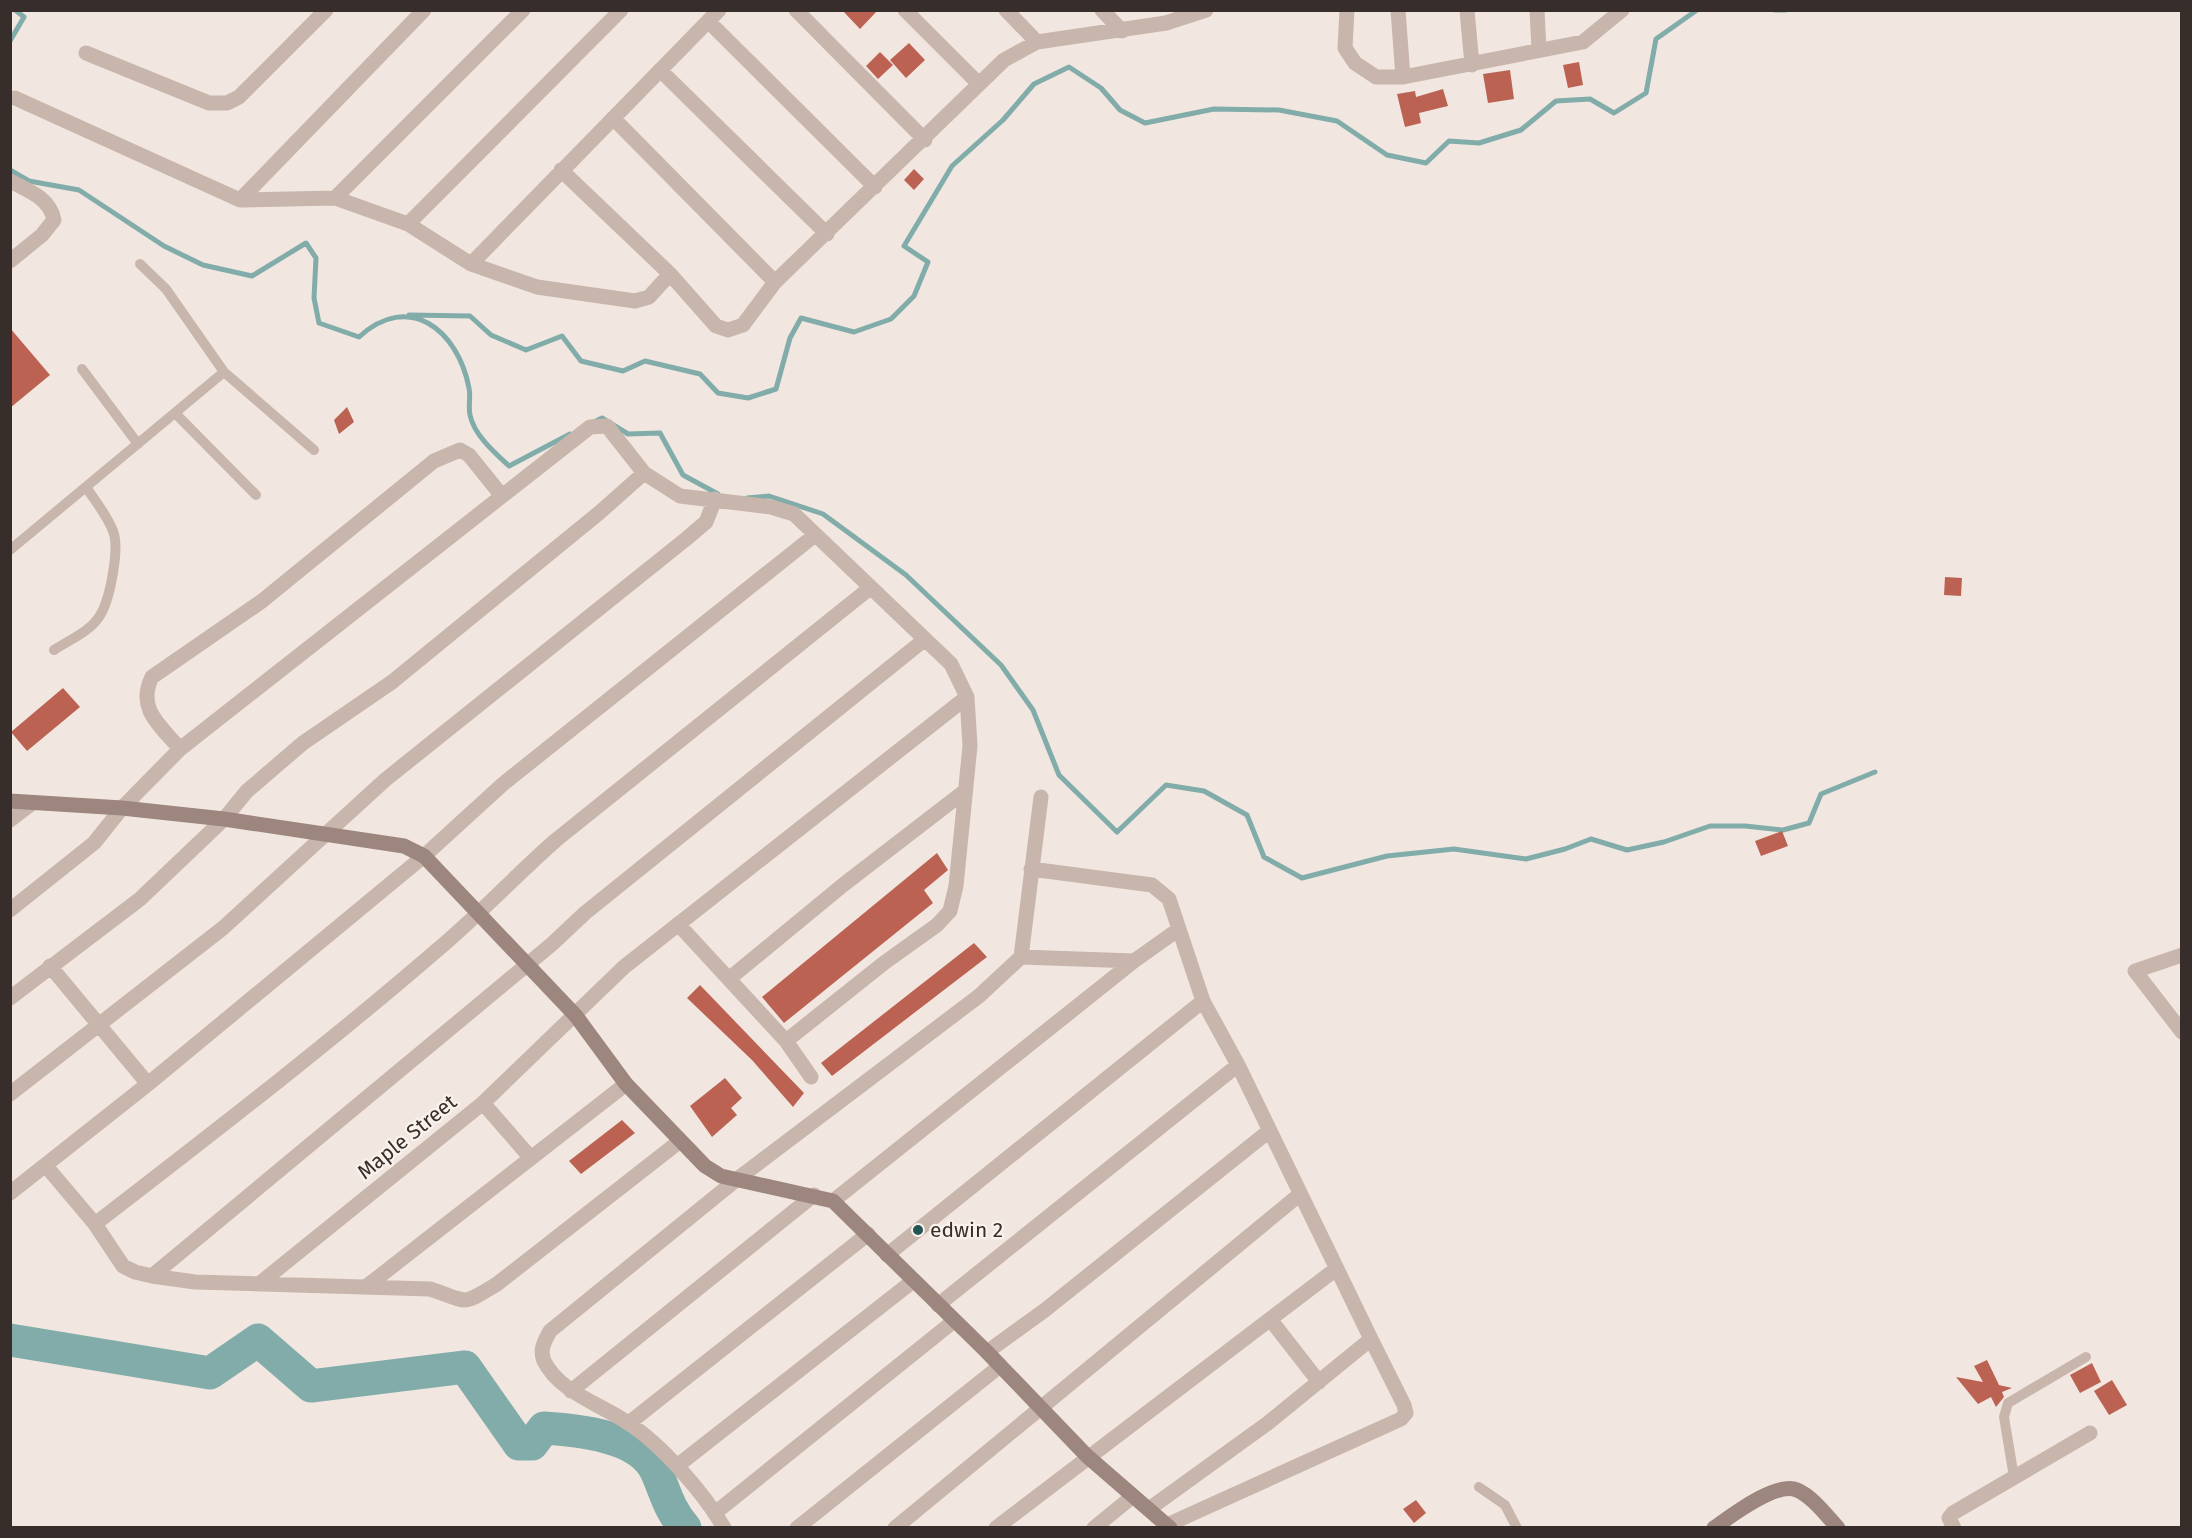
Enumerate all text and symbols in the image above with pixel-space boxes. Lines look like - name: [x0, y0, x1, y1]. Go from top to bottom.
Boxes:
- street label: Maple Street: [352, 1089, 462, 1185]
- place label: edwin 2: [930, 1217, 1003, 1243]
- marker: edwin 2: [911, 1223, 925, 1237]

